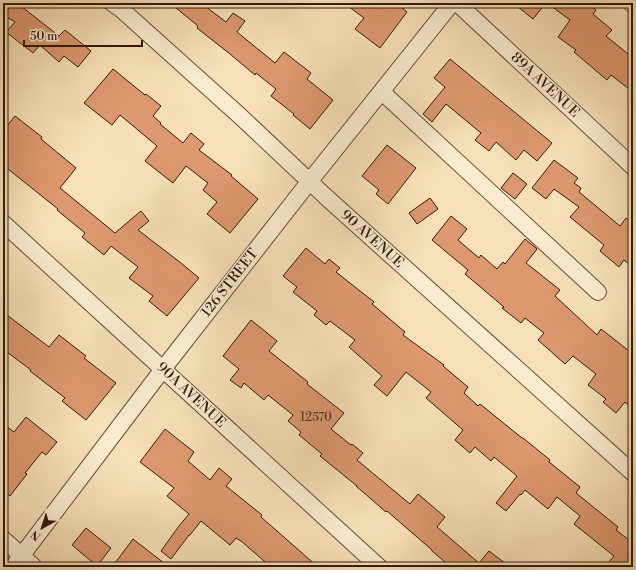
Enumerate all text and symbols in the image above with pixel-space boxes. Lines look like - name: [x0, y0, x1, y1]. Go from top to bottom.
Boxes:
- scale bar: [24, 22, 142, 48]
- text: 50 m: [30, 29, 58, 44]
- street label: 89A AVENUE: [507, 49, 583, 121]
- street label: 90 AVENUE: [337, 206, 407, 272]
- street label: 126 STREET: [198, 245, 262, 321]
- street label: 90A AVENUE: [153, 358, 229, 432]
- house number: 12570: [300, 410, 332, 425]
- north arrow: [22, 508, 62, 548]
- text: N: [28, 527, 44, 543]

